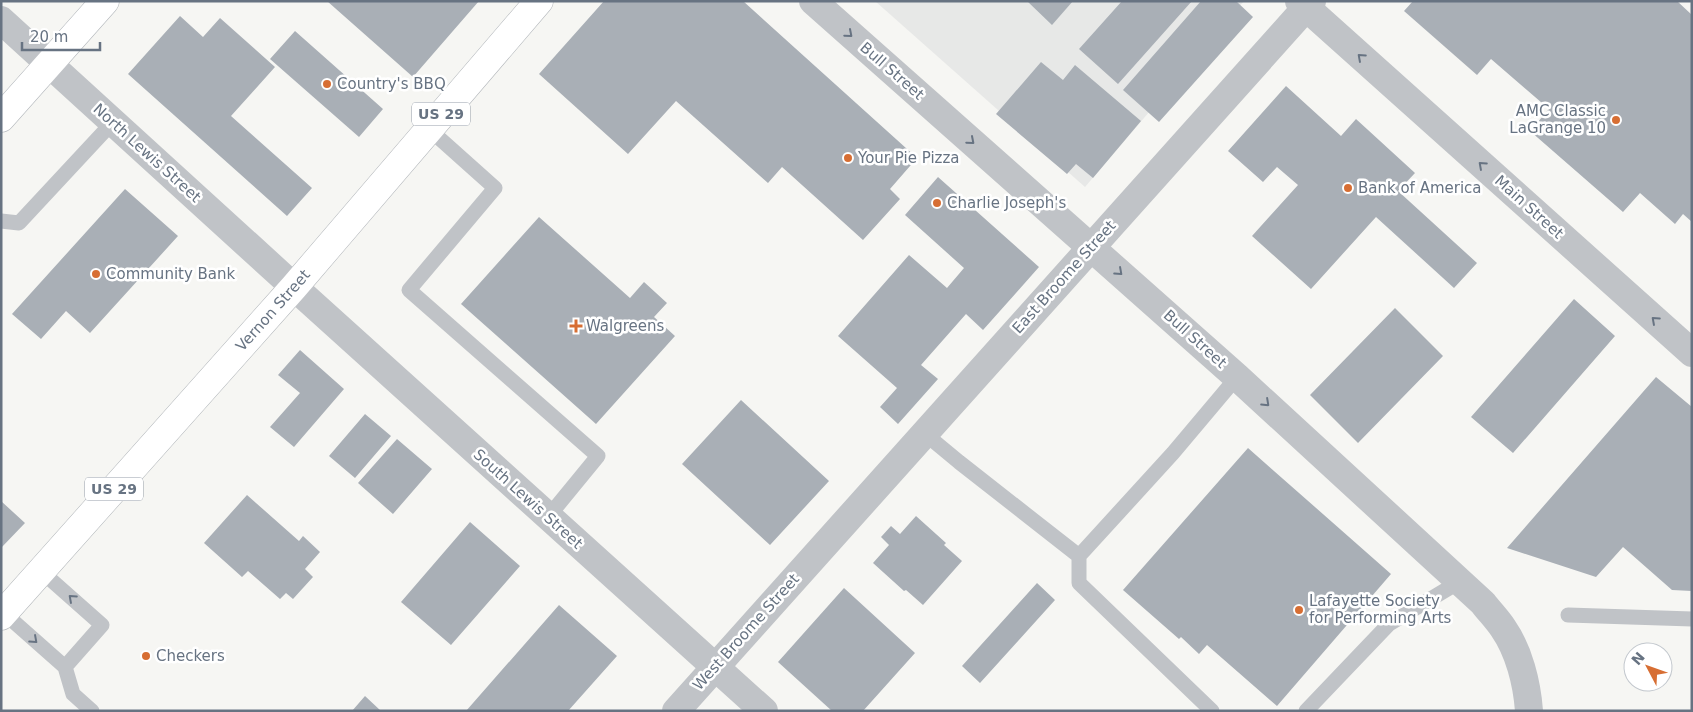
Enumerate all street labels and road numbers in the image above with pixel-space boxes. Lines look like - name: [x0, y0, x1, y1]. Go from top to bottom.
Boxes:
- street label: Bull Street: [856, 38, 928, 104]
- street label: North Lewis Street: [89, 100, 205, 206]
- road number: US 29: [412, 102, 470, 126]
- street label: Main Street: [1491, 171, 1567, 243]
- street label: East Broome Street: [1009, 217, 1120, 337]
- street label: Vernon Street: [232, 266, 314, 355]
- street label: Bull Street: [1160, 306, 1230, 372]
- street label: South Lewis Street: [470, 445, 586, 553]
- road number: US 29: [85, 478, 143, 500]
- street label: West Broome Street: [689, 570, 803, 694]

